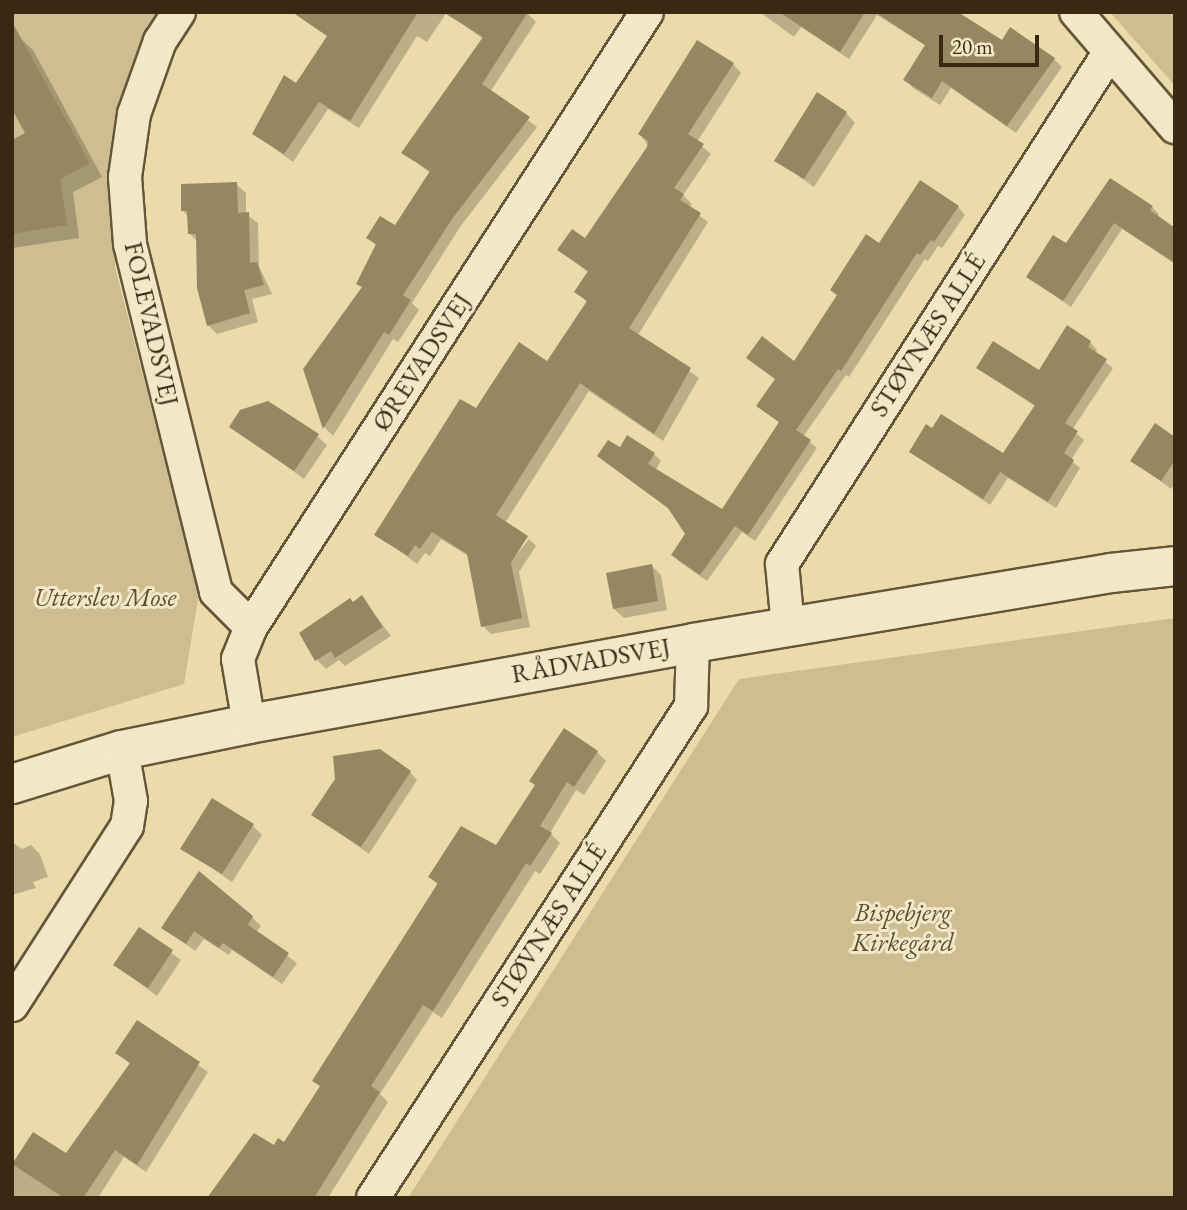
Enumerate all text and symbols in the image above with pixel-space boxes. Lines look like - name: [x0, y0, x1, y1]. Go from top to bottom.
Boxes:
- scale bar: [942, 21, 1042, 65]
- text: 20 m: [952, 33, 993, 60]
- street label: FOLEVADSVEJ: [117, 239, 185, 409]
- street label: STØVNÆS ALLÉ: [863, 247, 993, 423]
- street label: ØREVADSVEJ: [366, 287, 478, 437]
- park label: Utterslev Mose: [34, 582, 176, 614]
- street label: RÅDVADSVEJ: [509, 632, 673, 690]
- street label: STØVNÆS ALLÉ: [484, 837, 614, 1013]
- park label: Bispebjerg Kirkegård: [852, 897, 954, 958]

